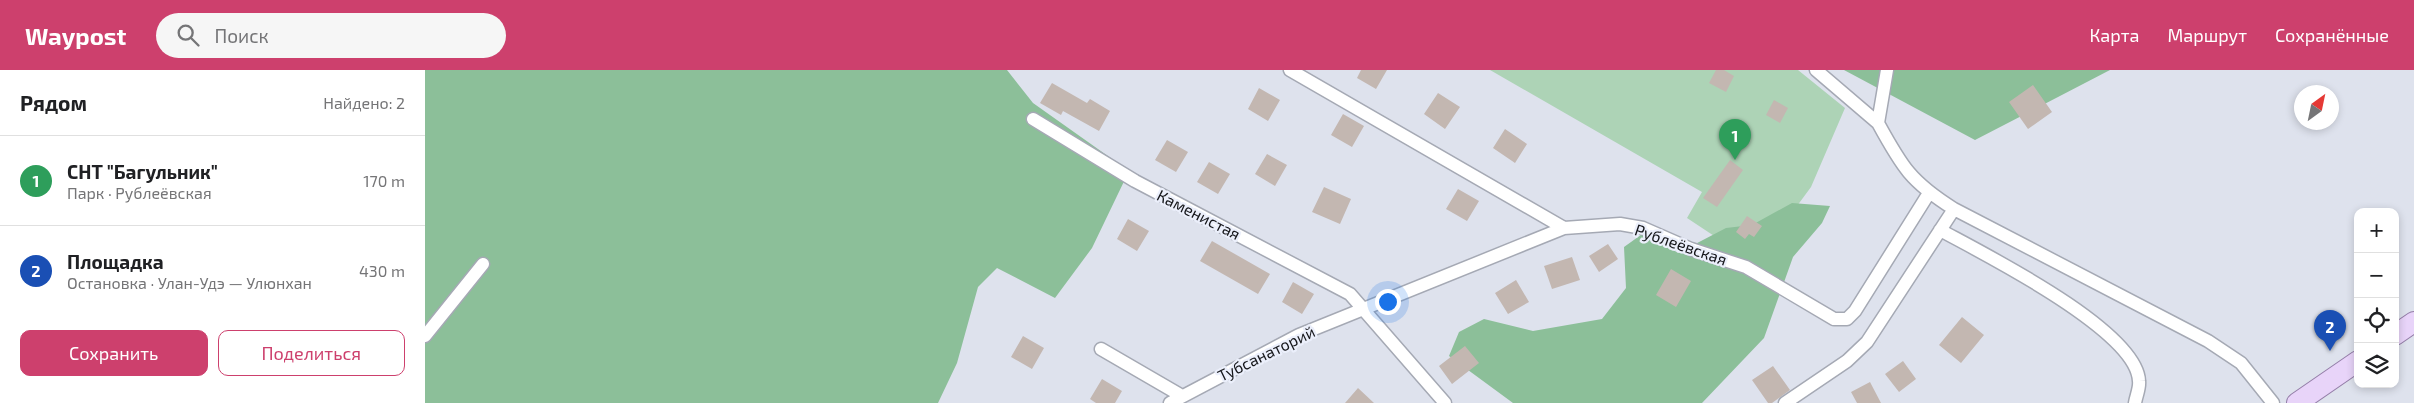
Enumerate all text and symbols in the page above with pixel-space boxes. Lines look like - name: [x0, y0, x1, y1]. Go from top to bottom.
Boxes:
- search box: [156, 13, 506, 58]
- text: Waypost: [25, 21, 126, 50]
- icon: search: [174, 21, 202, 49]
- text: Поиск: [214, 24, 269, 47]
- text: Карта: [2089, 24, 2139, 46]
- text: Маршрут: [2167, 24, 2247, 46]
- text: Сохранённые: [2275, 24, 2389, 46]
- north arrow: [2294, 85, 2339, 130]
- text: Рядом: [20, 90, 87, 115]
- text: Найдено: 2: [323, 93, 405, 112]
- pin: 1: [1719, 119, 1751, 160]
- text: СНТ "Багульник": [67, 160, 218, 183]
- text: 1: [33, 171, 39, 190]
- text: 170 m: [363, 171, 405, 190]
- text: Парк · Рублеёвская: [67, 183, 212, 202]
- street label: Каменистая: [1154, 185, 1244, 243]
- map controls: [2354, 208, 2399, 388]
- button: +: [2354, 208, 2399, 253]
- street label: Рублеёвская: [1632, 219, 1730, 270]
- text: Площадка: [67, 250, 164, 273]
- button: −: [2354, 253, 2399, 298]
- text: 2: [31, 261, 41, 280]
- text: 430 m: [359, 261, 405, 280]
- text: Остановка · Улан-Удэ — Улюнхан: [67, 273, 312, 292]
- your location: [1375, 289, 1401, 315]
- button: locate: [2354, 298, 2399, 343]
- pin: 2: [2314, 310, 2346, 351]
- street label: Тубсанаторий: [1214, 321, 1318, 386]
- button: Сохранить: [20, 330, 208, 376]
- button: Поделиться: [218, 330, 405, 376]
- button: layers: [2354, 343, 2399, 388]

